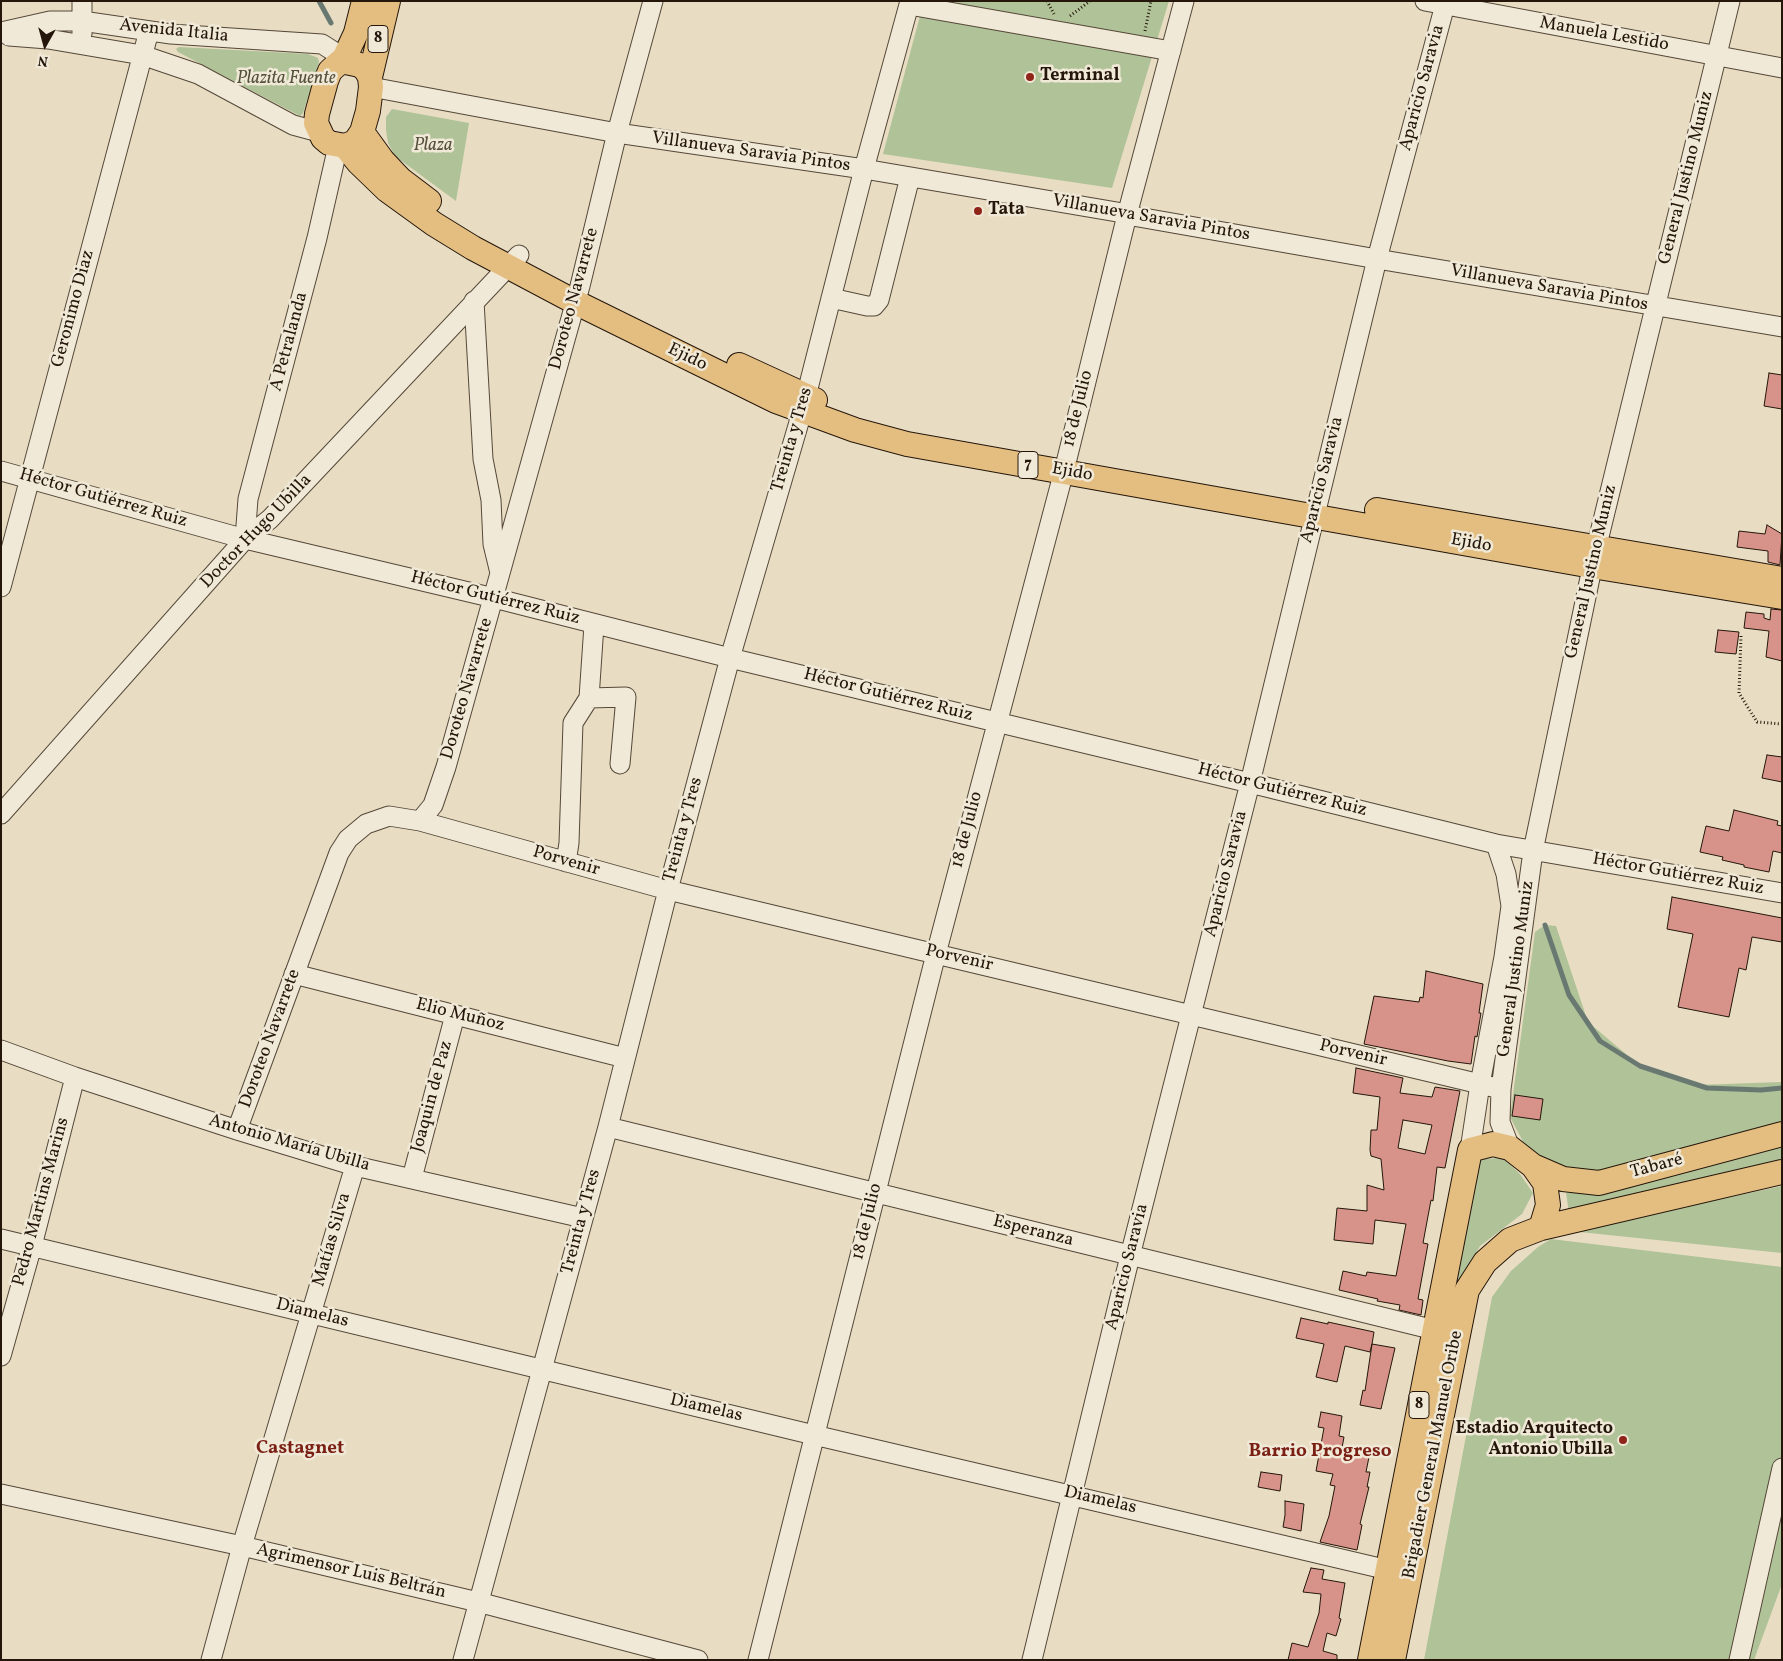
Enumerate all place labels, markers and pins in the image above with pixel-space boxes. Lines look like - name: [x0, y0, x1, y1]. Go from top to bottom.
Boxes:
- place label: Terminal: [1040, 66, 1120, 88]
- marker: Terminal: [1024, 71, 1036, 83]
- place label: Tata: [988, 200, 1025, 222]
- marker: Tata: [972, 205, 984, 217]
- place label: Estadio Arquitecto Antonio Ubilla: [1455, 1419, 1613, 1462]
- marker: Estadio Arquitecto Antonio Ubilla: [1617, 1434, 1629, 1446]

